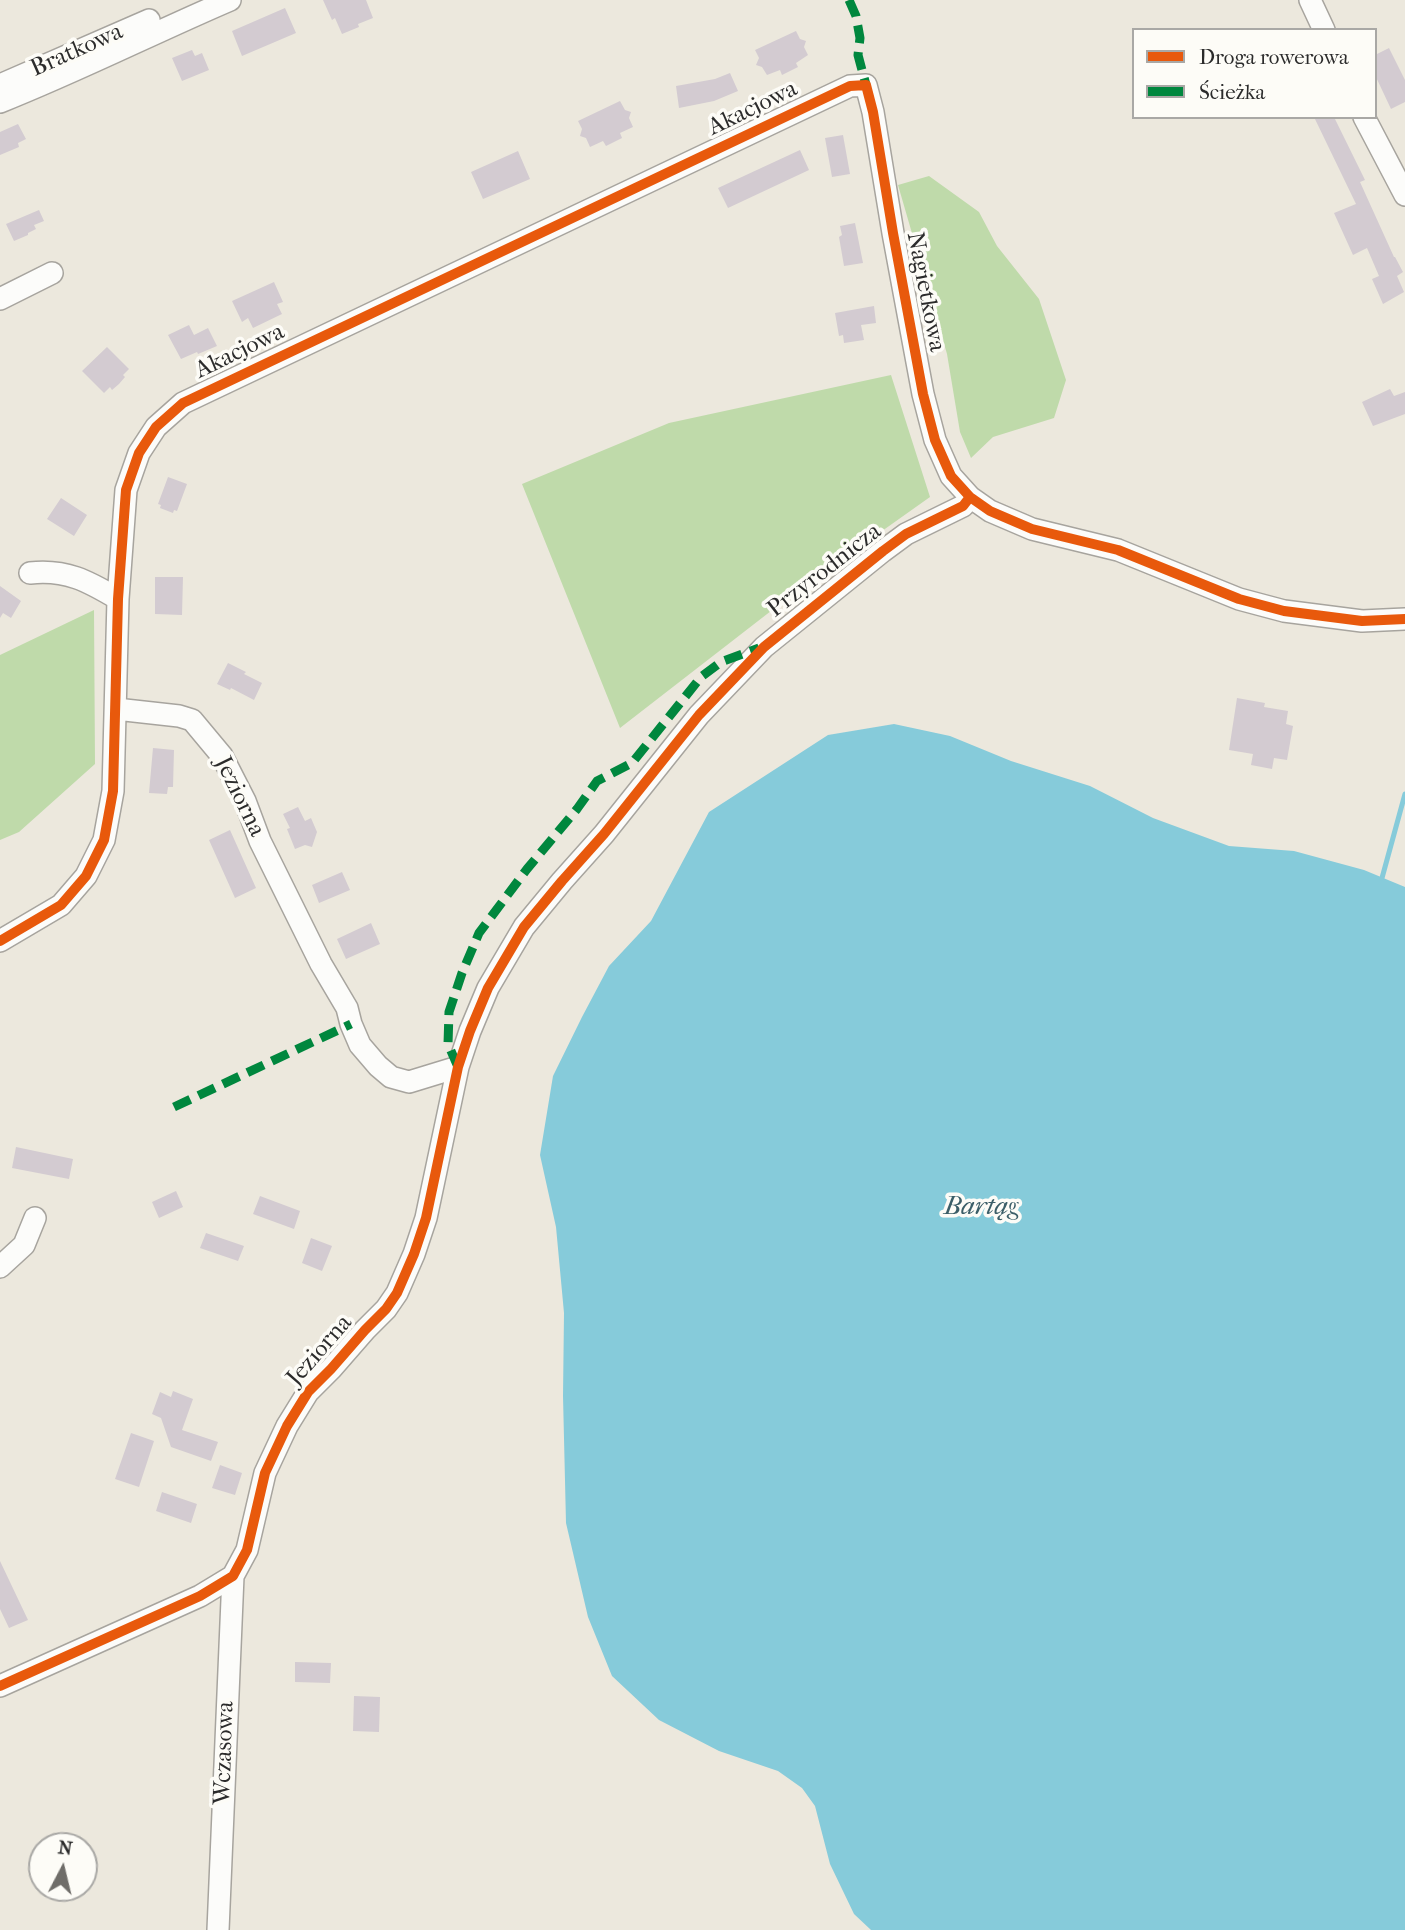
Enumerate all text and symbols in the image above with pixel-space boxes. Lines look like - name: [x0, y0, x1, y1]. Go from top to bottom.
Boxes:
- street label: Bratkowa: [26, 18, 128, 84]
- legend: [1132, 28, 1377, 119]
- text: Droga rowerowa: [1199, 45, 1349, 69]
- street label: Akacjowa: [704, 75, 802, 143]
- text: Ścieżka: [1199, 80, 1265, 104]
- street label: Nagietkowa: [899, 230, 951, 354]
- street label: Akacjowa: [191, 318, 289, 386]
- street label: Przyrodnicza: [762, 518, 888, 624]
- street label: Jeziorna: [207, 752, 271, 842]
- water label: Bartąg: [944, 1192, 1018, 1224]
- street label: Jeziorna: [281, 1309, 359, 1393]
- street label: Wczasowa: [209, 1701, 241, 1805]
- north arrow: [28, 1832, 98, 1902]
- text: N: [57, 1836, 74, 1860]

